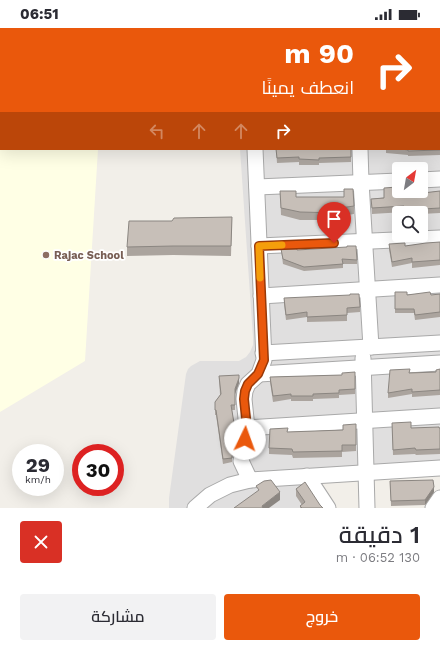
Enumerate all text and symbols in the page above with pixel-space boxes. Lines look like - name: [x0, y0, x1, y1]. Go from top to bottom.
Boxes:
- text: 06:51: [20, 5, 59, 23]
- text: 90 m: [284, 37, 354, 70]
- icon: right: [368, 44, 420, 96]
- text: انعطف يمينًا: [261, 77, 354, 98]
- icon: left: [146, 120, 168, 142]
- icon: ahead: [188, 120, 210, 142]
- icon: ahead: [230, 120, 252, 142]
- icon: right: [272, 120, 294, 142]
- north arrow: [392, 162, 428, 198]
- map controls: [392, 162, 428, 242]
- pin: [317, 202, 351, 243]
- button: search: [392, 206, 428, 242]
- icon: arrive: [323, 208, 345, 230]
- place label: Rajac School: [54, 249, 124, 262]
- marker: Rajac School: [41, 250, 51, 260]
- position arrow: [224, 418, 266, 460]
- speed limit sign: 30: [72, 444, 124, 496]
- text: 29: [26, 453, 50, 477]
- text: km/h: [25, 474, 51, 485]
- button: close: [20, 521, 62, 563]
- text: 1 دقيقة: [339, 521, 420, 549]
- text: 130 m · 06:52: [336, 550, 420, 565]
- button: مشاركة: [20, 594, 216, 640]
- button: خروج: [224, 594, 420, 640]

